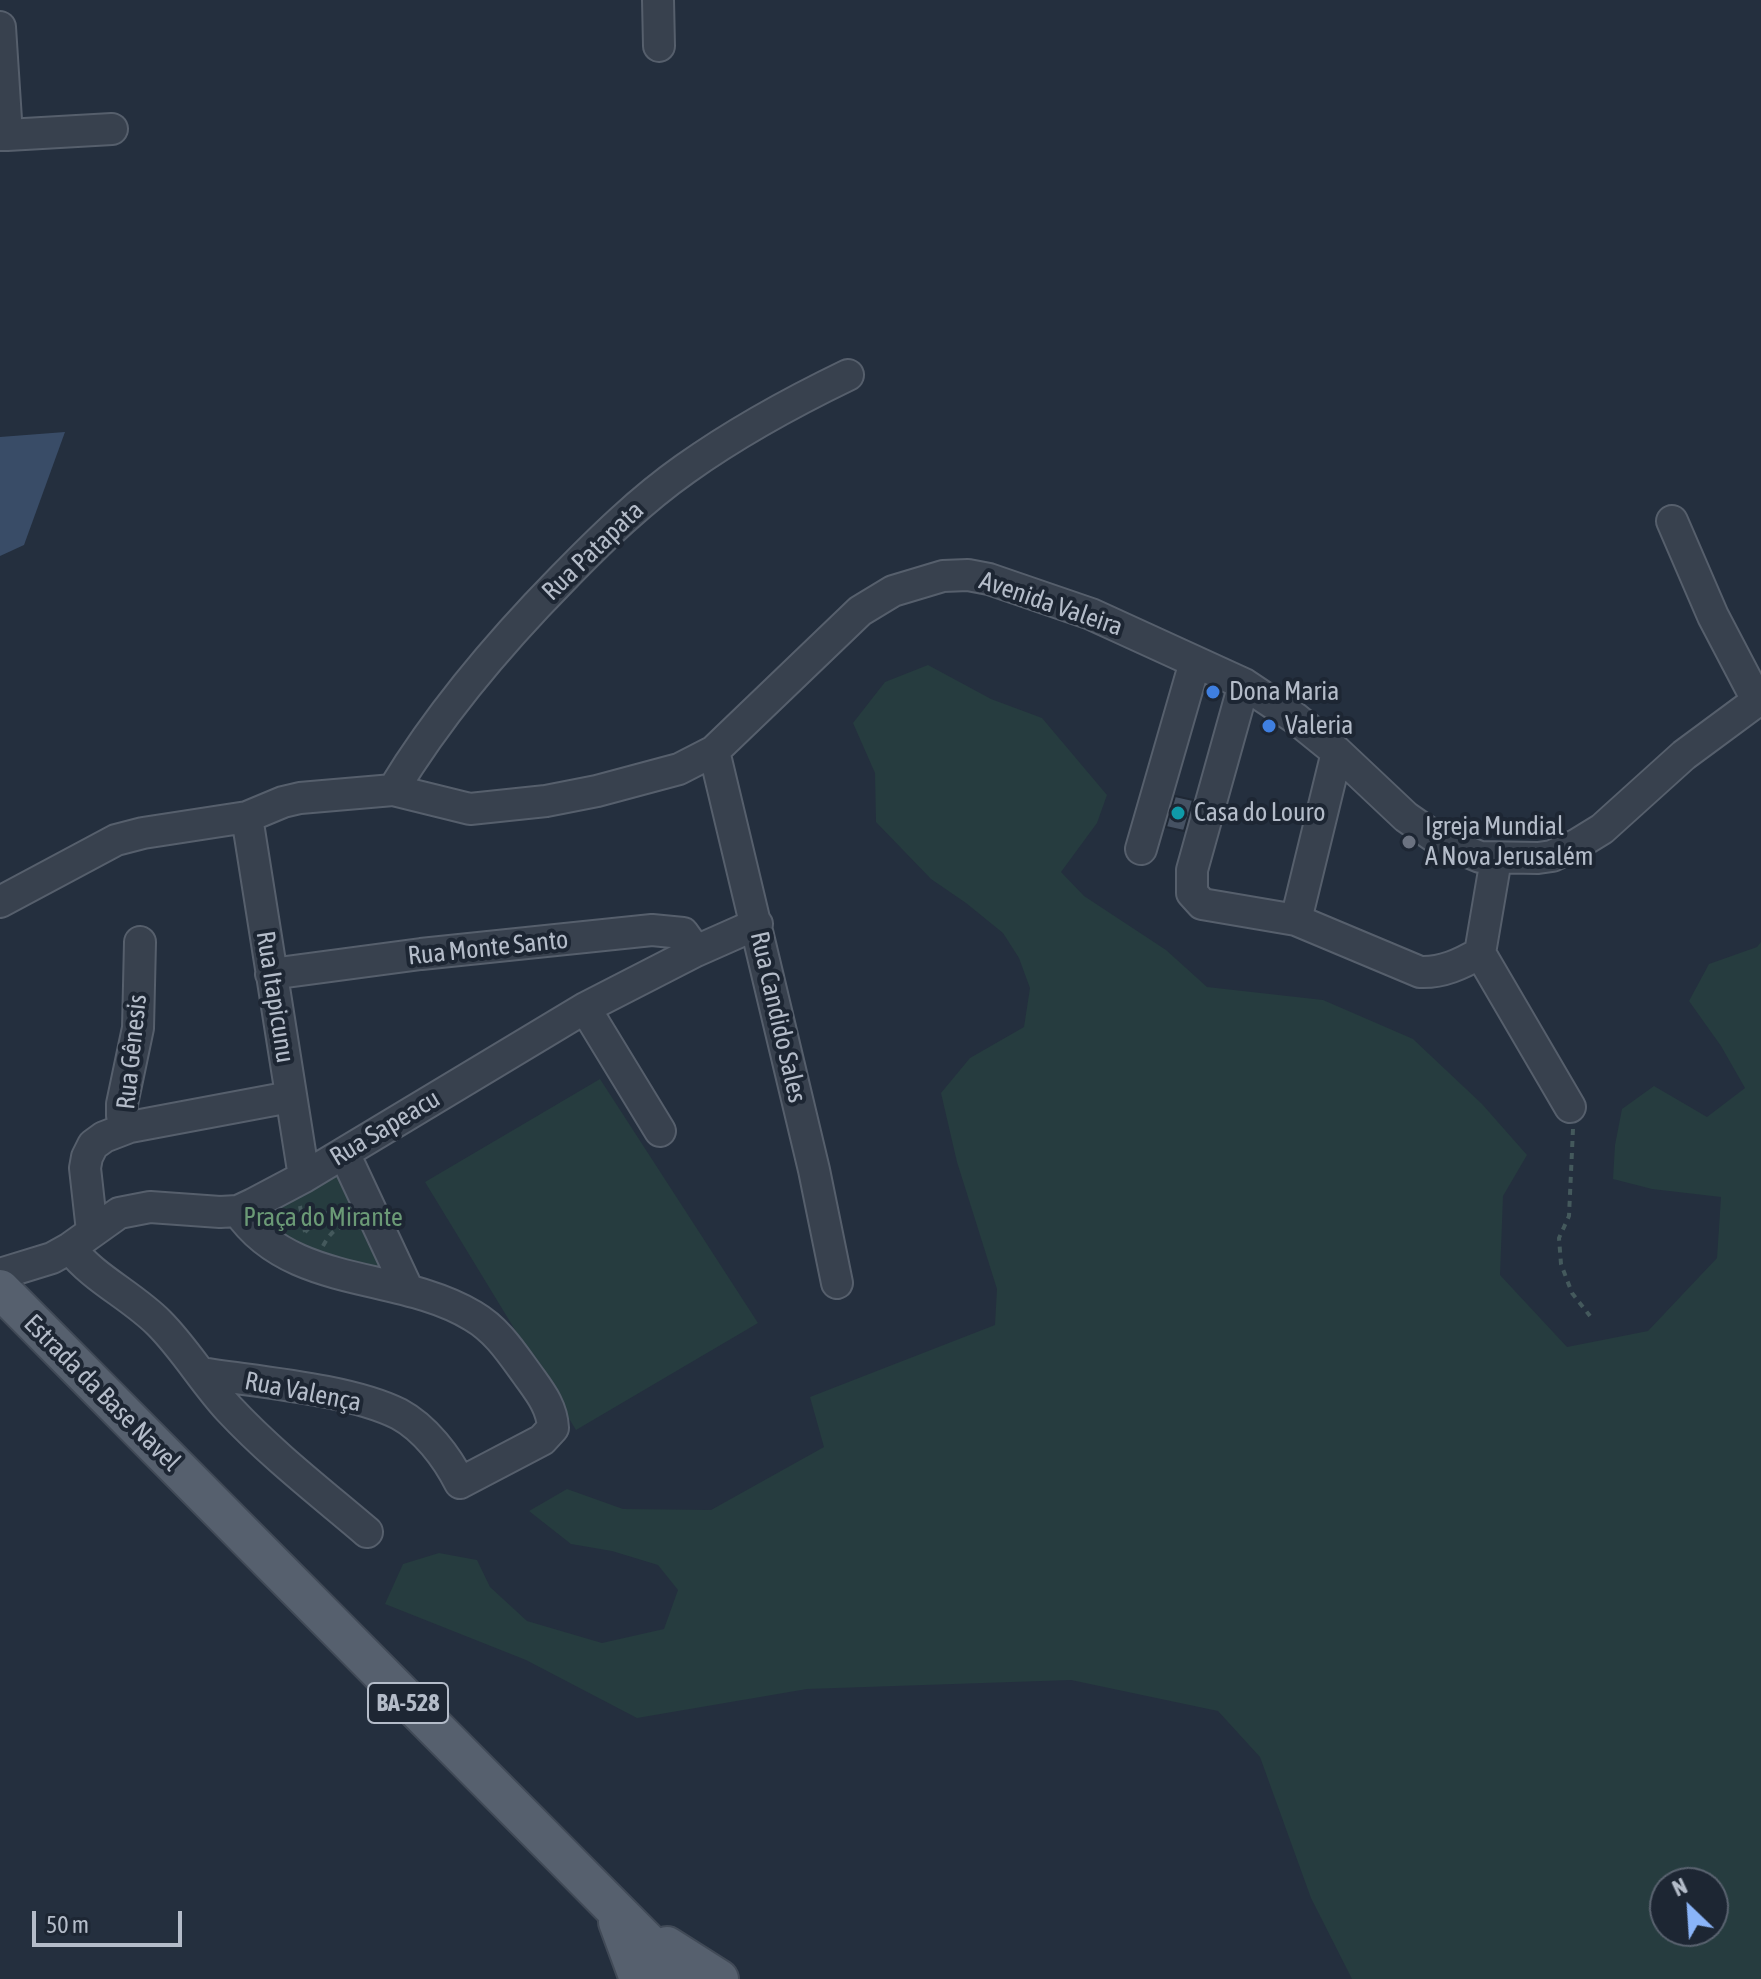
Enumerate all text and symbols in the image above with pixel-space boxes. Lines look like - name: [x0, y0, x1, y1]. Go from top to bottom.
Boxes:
- street label: Rua Patapata: [536, 495, 650, 607]
- street label: Avenida Valeira: [975, 565, 1127, 643]
- place label: Dona Maria: [1229, 676, 1339, 708]
- marker: Dona Maria: [1204, 683, 1222, 701]
- place label: Valeria: [1285, 710, 1353, 742]
- marker: Valeria: [1260, 717, 1278, 735]
- place label: Casa do Louro: [1194, 797, 1325, 829]
- marker: Casa do Louro: [1169, 804, 1187, 822]
- place label: Igreja Mundial A Nova Jerusalém: [1425, 811, 1593, 872]
- marker: Igreja Mundial A Nova Jerusalém: [1400, 833, 1418, 851]
- street label: Rua Monte Santo: [406, 924, 570, 972]
- street label: Rua Candido Sales: [743, 928, 813, 1106]
- street label: Rua Itapicunu: [249, 929, 301, 1065]
- street label: Rua Gênesis: [110, 993, 154, 1111]
- street label: Rua Sapeacu: [324, 1083, 446, 1173]
- park label: Praça do Mirante: [243, 1202, 403, 1234]
- street label: Estrada da Base Navel: [17, 1308, 187, 1478]
- street label: Rua Valença: [242, 1365, 364, 1419]
- road number: BA-528: [368, 1683, 448, 1723]
- north arrow: [1649, 1867, 1729, 1947]
- text: N: [1668, 1873, 1691, 1902]
- scale bar: [36, 1895, 186, 1945]
- text: 50 m: [46, 1911, 89, 1938]

